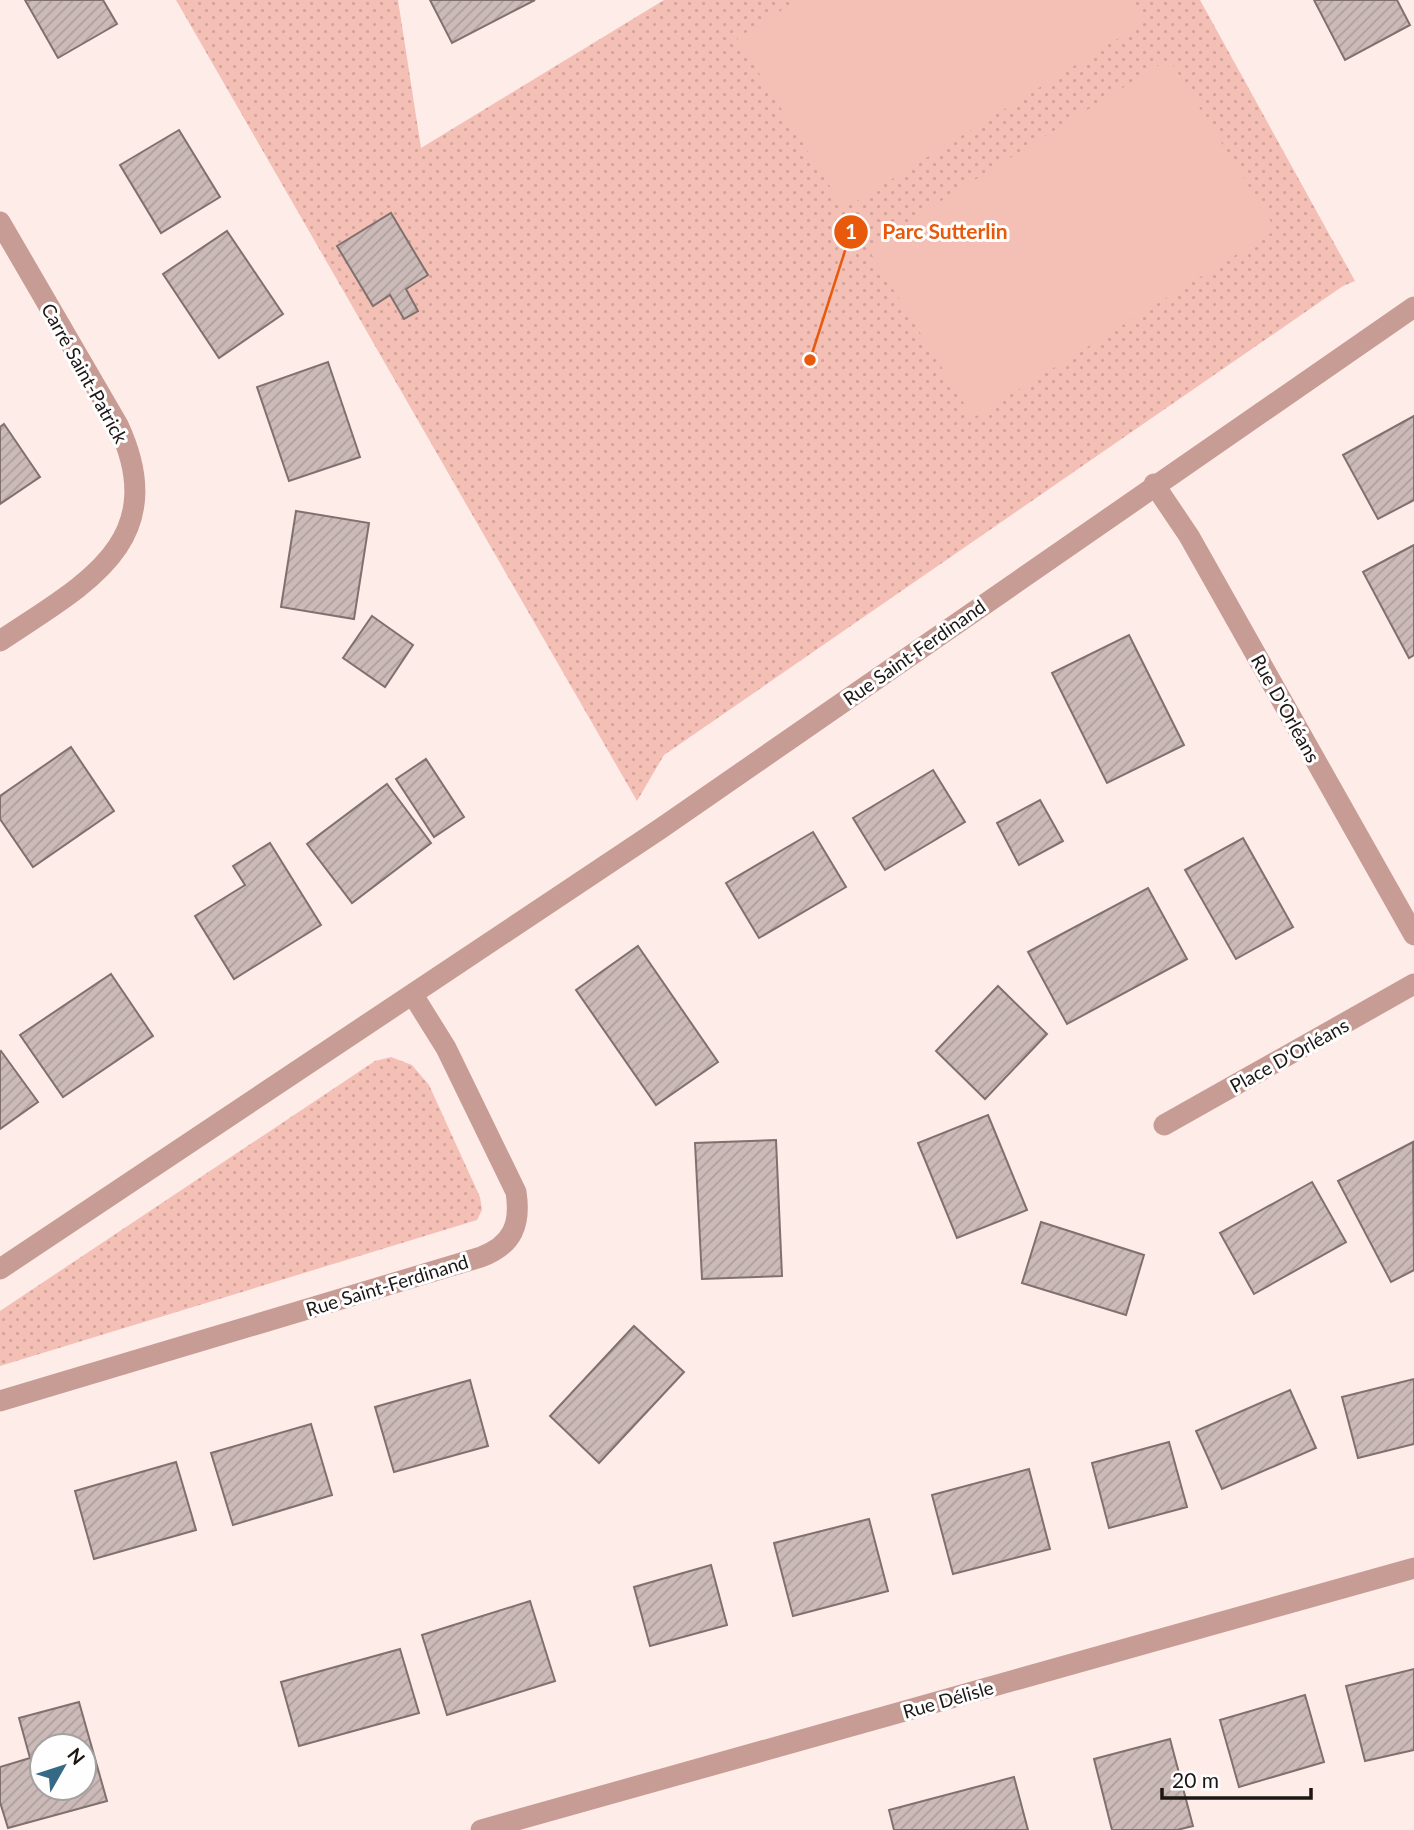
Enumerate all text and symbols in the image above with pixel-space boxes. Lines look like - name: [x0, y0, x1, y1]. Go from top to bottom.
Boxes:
- callout: Parc Sutterlin: [834, 211, 1022, 253]
- text: 1: [845, 218, 857, 243]
- text: Parc Sutterlin: [882, 218, 1008, 243]
- street label: Carré Saint-Patrick: [37, 299, 133, 447]
- street label: Rue Saint-Ferdinand: [838, 594, 990, 710]
- street label: Rue D'Orléans: [1247, 650, 1325, 766]
- street label: Place D'Orléans: [1226, 1013, 1352, 1097]
- street label: Rue Saint-Ferdinand: [303, 1249, 471, 1321]
- street label: Rue Délisle: [900, 1675, 996, 1723]
- north arrow: [28, 1732, 98, 1802]
- text: N: [63, 1743, 90, 1769]
- scale bar: [1162, 1756, 1311, 1800]
- text: 20 m: [1172, 1767, 1219, 1792]

